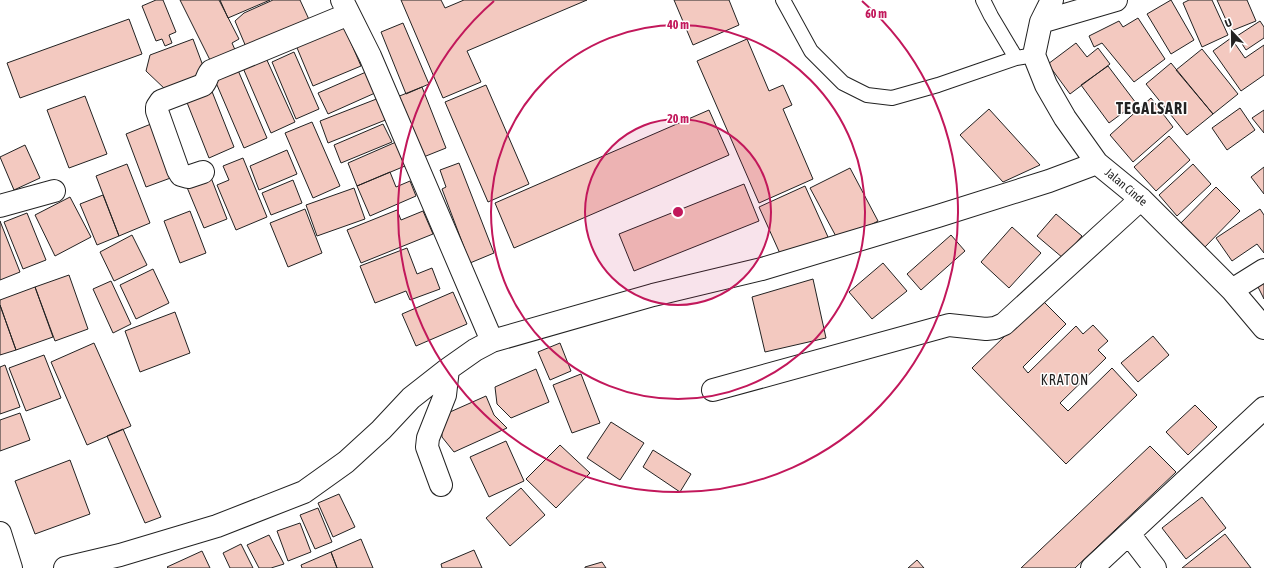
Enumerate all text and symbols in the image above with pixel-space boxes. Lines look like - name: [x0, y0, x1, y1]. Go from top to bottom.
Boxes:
- text: 60 m: [865, 7, 887, 21]
- north arrow: [1212, 12, 1252, 52]
- text: U: [1223, 16, 1234, 30]
- text: 40 m: [666, 18, 689, 32]
- district label: TEGALSARI: [1116, 99, 1188, 117]
- text: 20 m: [667, 112, 689, 126]
- street label: Jalan Cinde: [1102, 165, 1150, 209]
- centre of rings: [671, 205, 685, 219]
- district label: KRATON: [1041, 372, 1089, 388]

